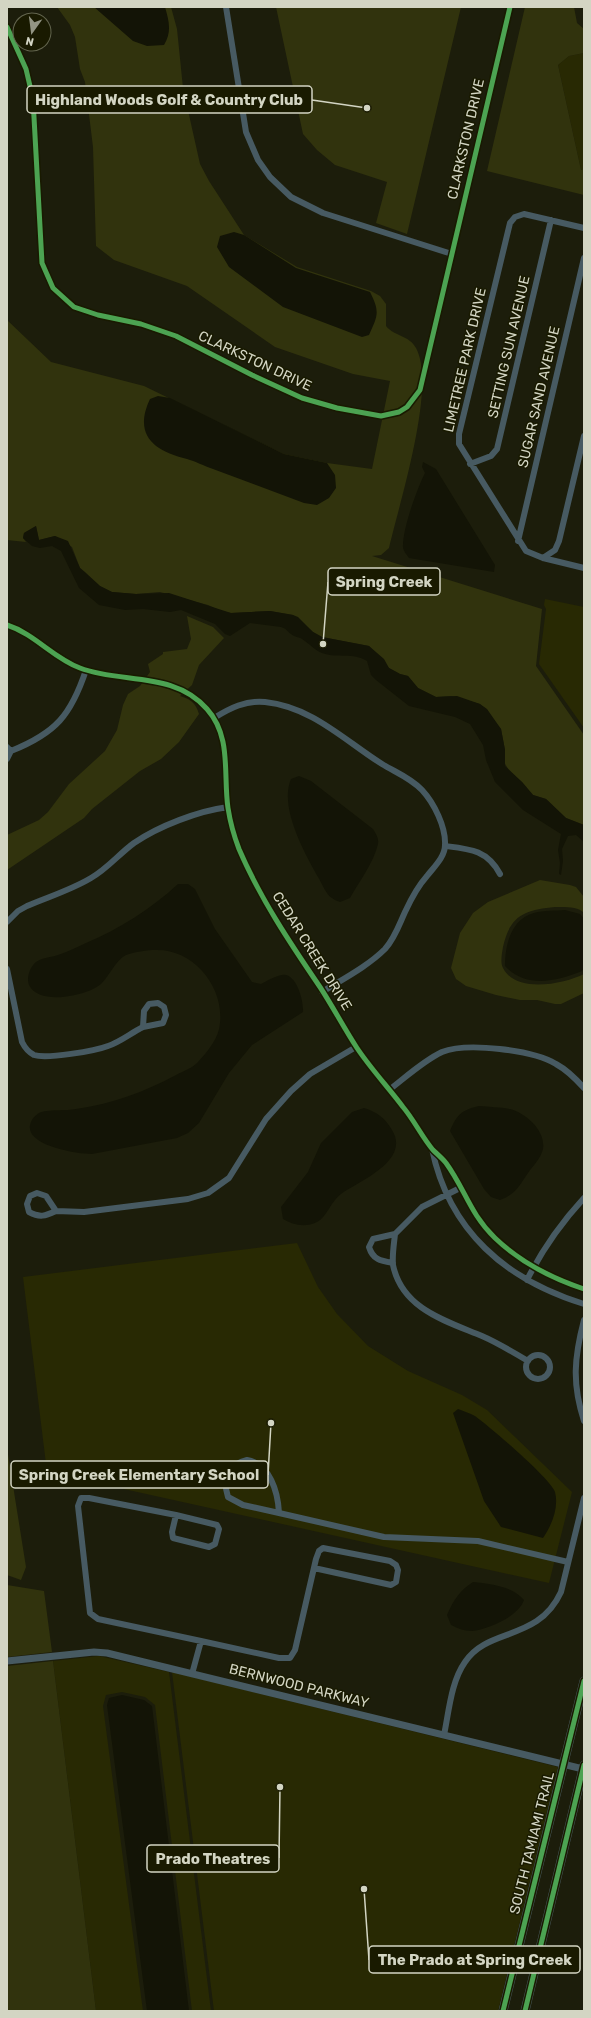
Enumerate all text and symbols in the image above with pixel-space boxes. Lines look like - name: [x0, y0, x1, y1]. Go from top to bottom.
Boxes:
- north arrow: [12, 12, 52, 52]
- text: N: [24, 34, 35, 48]
- street label: CLARKSTON DRIVE: [444, 77, 488, 201]
- callout: Highland Woods Golf & Country Club: [27, 86, 312, 113]
- text: Highland Woods Golf & Country Club: [35, 91, 303, 109]
- street label: SETTING SUN AVENUE: [484, 274, 534, 420]
- street label: LIMETREE PARK DRIVE: [440, 286, 490, 434]
- street label: SUGAR SAND AVENUE: [514, 325, 564, 469]
- street label: CLARKSTON DRIVE: [195, 327, 315, 395]
- callout: Spring Creek: [328, 568, 440, 595]
- text: Spring Creek: [336, 573, 433, 591]
- street label: CEDAR CREEK DRIVE: [269, 889, 355, 1013]
- callout: Spring Creek Elementary School: [11, 1461, 268, 1488]
- text: Spring Creek Elementary School: [19, 1466, 259, 1484]
- street label: BERNWOOD PARKWAY: [227, 1660, 371, 1712]
- street label: SOUTH TAMIAMI TRAIL: [506, 1770, 558, 1916]
- callout: Prado Theatres: [147, 1845, 279, 1872]
- text: Prado Theatres: [156, 1850, 270, 1868]
- callout: The Prado at Spring Creek: [369, 1946, 580, 1973]
- text: The Prado at Spring Creek: [378, 1951, 572, 1969]

